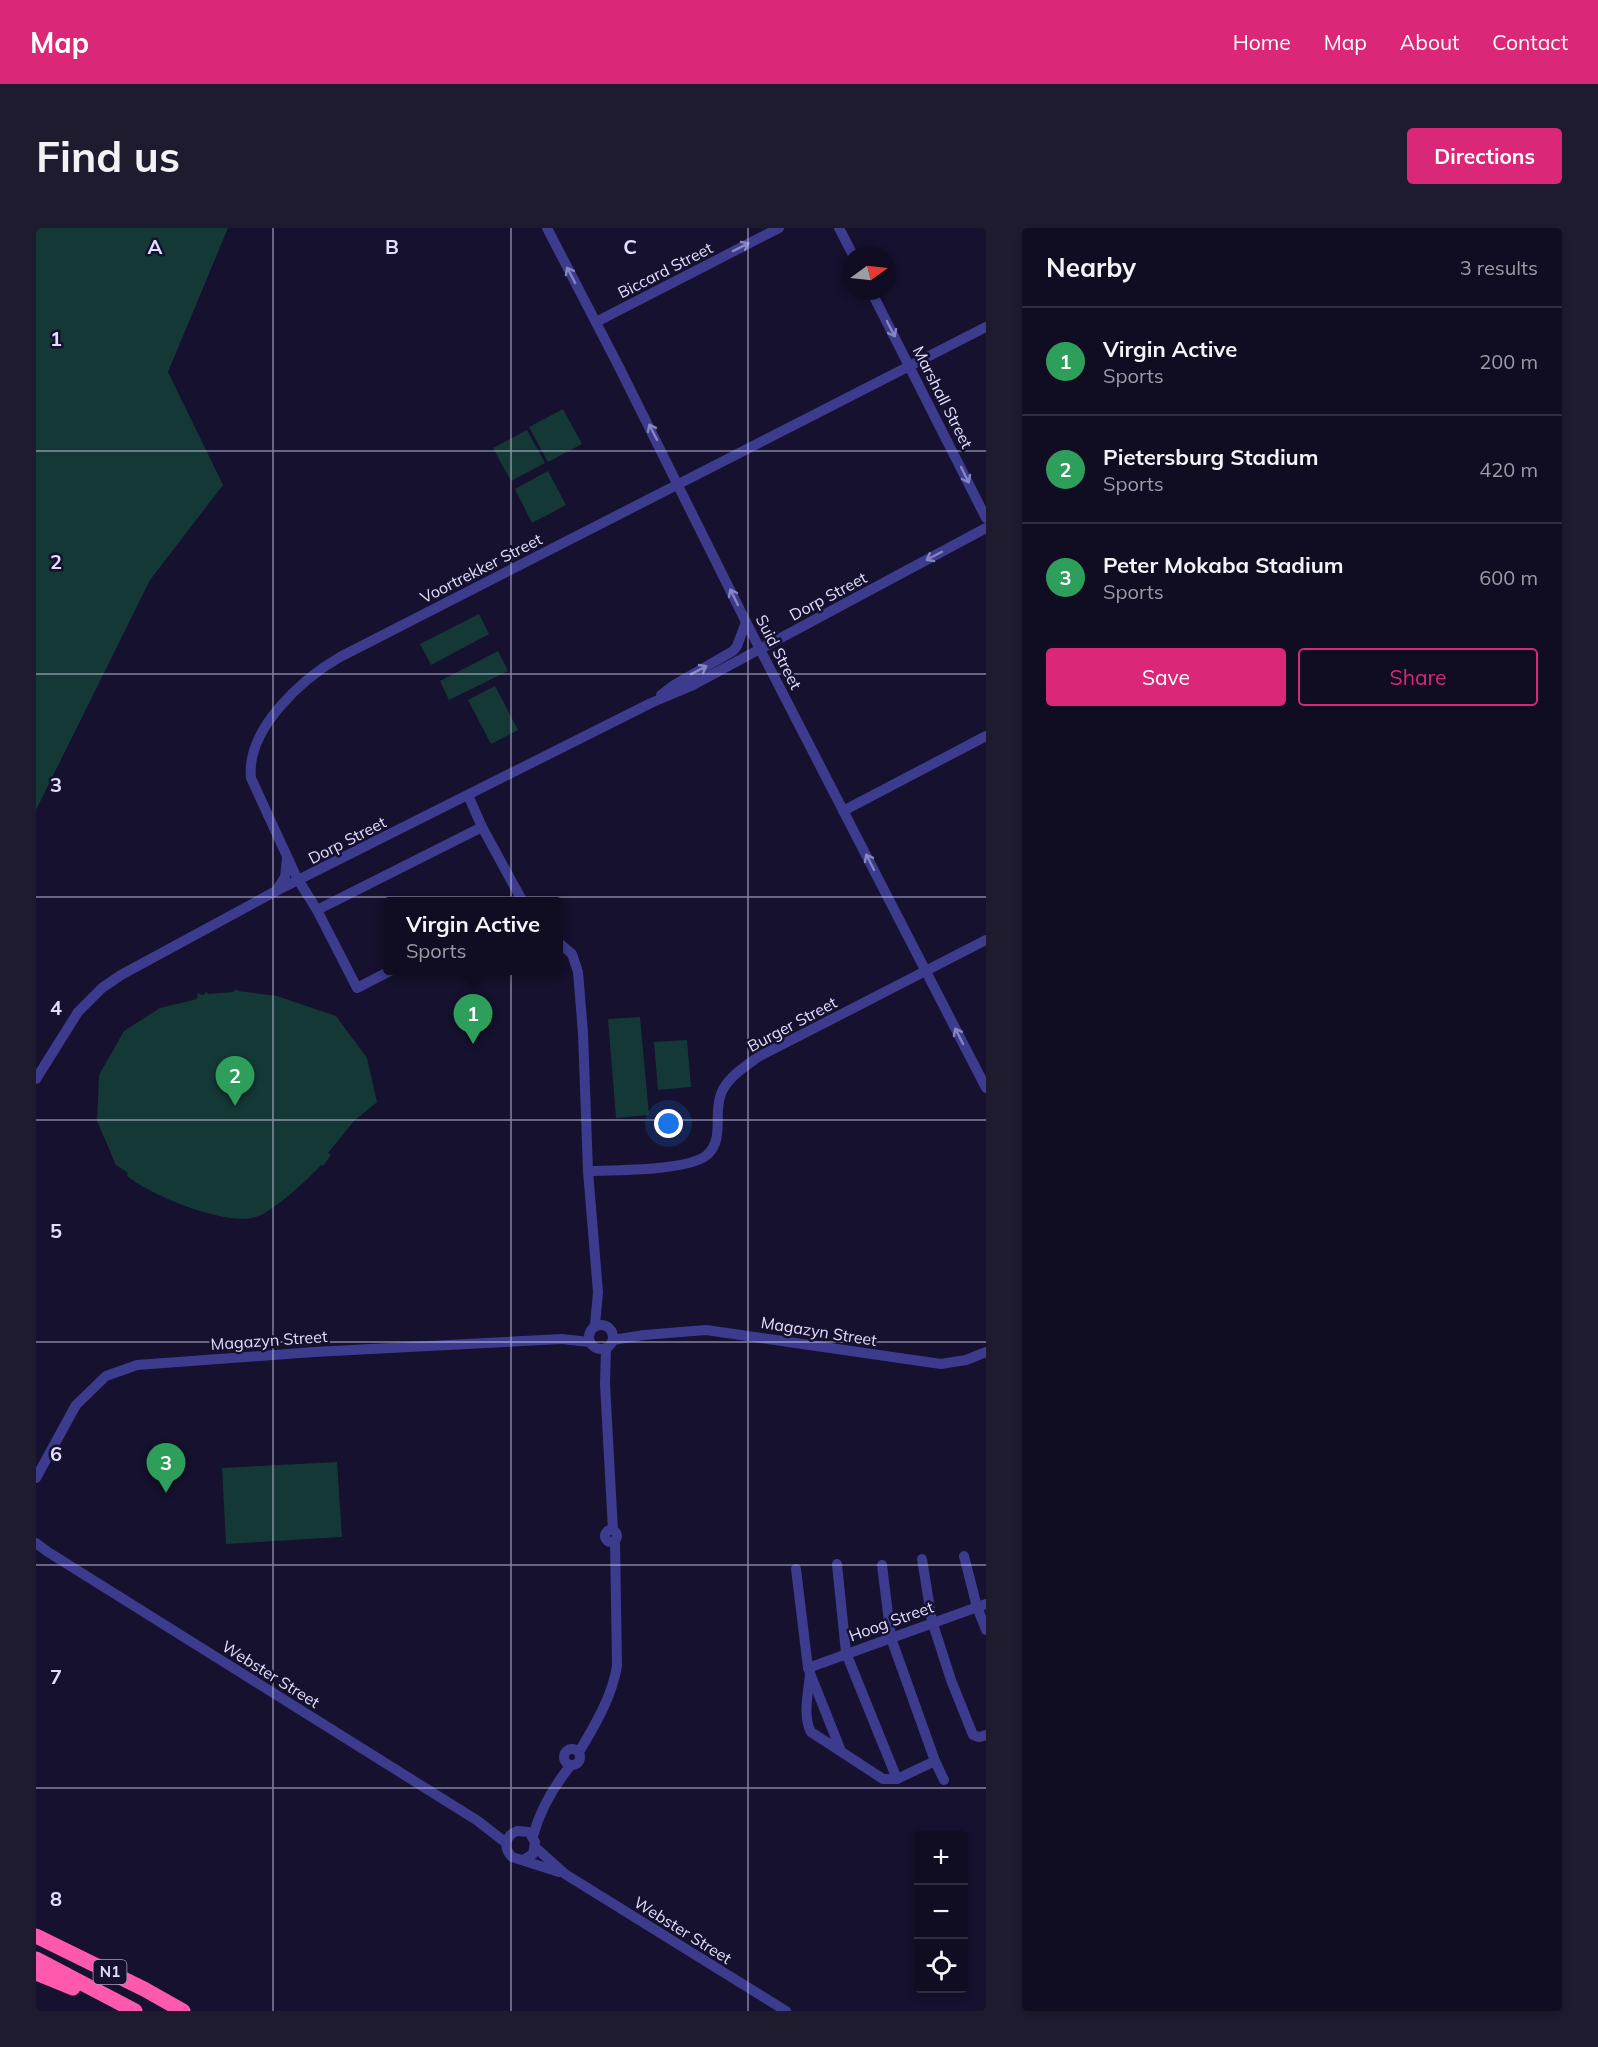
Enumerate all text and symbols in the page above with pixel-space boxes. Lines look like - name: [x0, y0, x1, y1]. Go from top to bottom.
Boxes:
- text: Map: [30, 25, 89, 60]
- text: Home: [1233, 29, 1291, 55]
- text: Map: [1324, 29, 1367, 55]
- text: About: [1400, 29, 1459, 55]
- text: Contact: [1492, 29, 1568, 55]
- button: Directions: [1407, 128, 1562, 184]
- text: Find us: [36, 130, 180, 183]
- text: A: [148, 234, 163, 259]
- text: B: [385, 234, 399, 259]
- text: C: [623, 234, 637, 259]
- street label: Biccard Street: [614, 237, 716, 302]
- one-way arrow: [732, 241, 750, 253]
- north arrow: [842, 246, 896, 300]
- text: Nearby: [1046, 251, 1136, 284]
- text: 3 results: [1460, 255, 1538, 280]
- one-way arrow: [565, 267, 577, 284]
- one-way arrow: [886, 319, 897, 337]
- text: 1: [50, 326, 62, 351]
- text: Virgin Active: [1103, 335, 1237, 363]
- street label: Marshall Street: [909, 343, 978, 452]
- text: 1: [1060, 349, 1072, 374]
- text: 200 m: [1479, 349, 1538, 374]
- text: Sports: [1103, 363, 1164, 388]
- one-way arrow: [646, 423, 658, 441]
- text: Pietersburg Stadium: [1103, 443, 1319, 471]
- text: 2: [1060, 457, 1072, 482]
- text: 420 m: [1479, 457, 1538, 482]
- one-way arrow: [960, 466, 971, 484]
- text: Sports: [1103, 471, 1164, 496]
- street label: Voortrekker Street: [417, 529, 546, 607]
- text: 2: [50, 549, 62, 574]
- one-way arrow: [926, 551, 944, 562]
- text: Peter Mokaba Stadium: [1103, 551, 1344, 579]
- text: 3: [1060, 565, 1072, 590]
- text: 600 m: [1479, 565, 1538, 590]
- street label: Dorp Street: [786, 567, 871, 625]
- text: Sports: [1103, 579, 1164, 604]
- one-way arrow: [728, 588, 740, 606]
- street label: Suid Street: [752, 611, 806, 693]
- button: Save: [1046, 648, 1286, 706]
- button: Share: [1298, 648, 1538, 706]
- one-way arrow: [690, 664, 708, 675]
- text: 3: [50, 772, 62, 797]
- street label: Dorp Street: [305, 812, 390, 868]
- one-way arrow: [864, 854, 875, 872]
- popup: [383, 897, 563, 975]
- text: Virgin Active: [406, 910, 540, 938]
- text: Sports: [406, 938, 466, 963]
- street label: Burger Street: [744, 992, 840, 1056]
- pin: 1: [454, 994, 492, 1044]
- text: 4: [50, 995, 62, 1020]
- one-way arrow: [953, 1027, 964, 1045]
- pin: 2: [216, 1056, 254, 1106]
- your location: [654, 1109, 683, 1138]
- text: 5: [50, 1218, 62, 1243]
- street label: Magazyn Street: [760, 1312, 879, 1350]
- street label: Magazyn Street: [210, 1326, 328, 1354]
- text: 6: [50, 1441, 62, 1466]
- pin: 3: [146, 1444, 186, 1493]
- street label: Hoog Street: [846, 1596, 936, 1646]
- street label: Webster Street: [218, 1636, 324, 1712]
- text: 7: [50, 1664, 62, 1689]
- map controls: [914, 1831, 968, 1993]
- button: +: [914, 1831, 968, 1885]
- button: −: [914, 1885, 968, 1939]
- text: 8: [50, 1886, 62, 1911]
- street label: Webster Street: [630, 1892, 736, 1968]
- button: locate: [914, 1939, 968, 1993]
- road number: N1: [94, 1960, 126, 1984]

